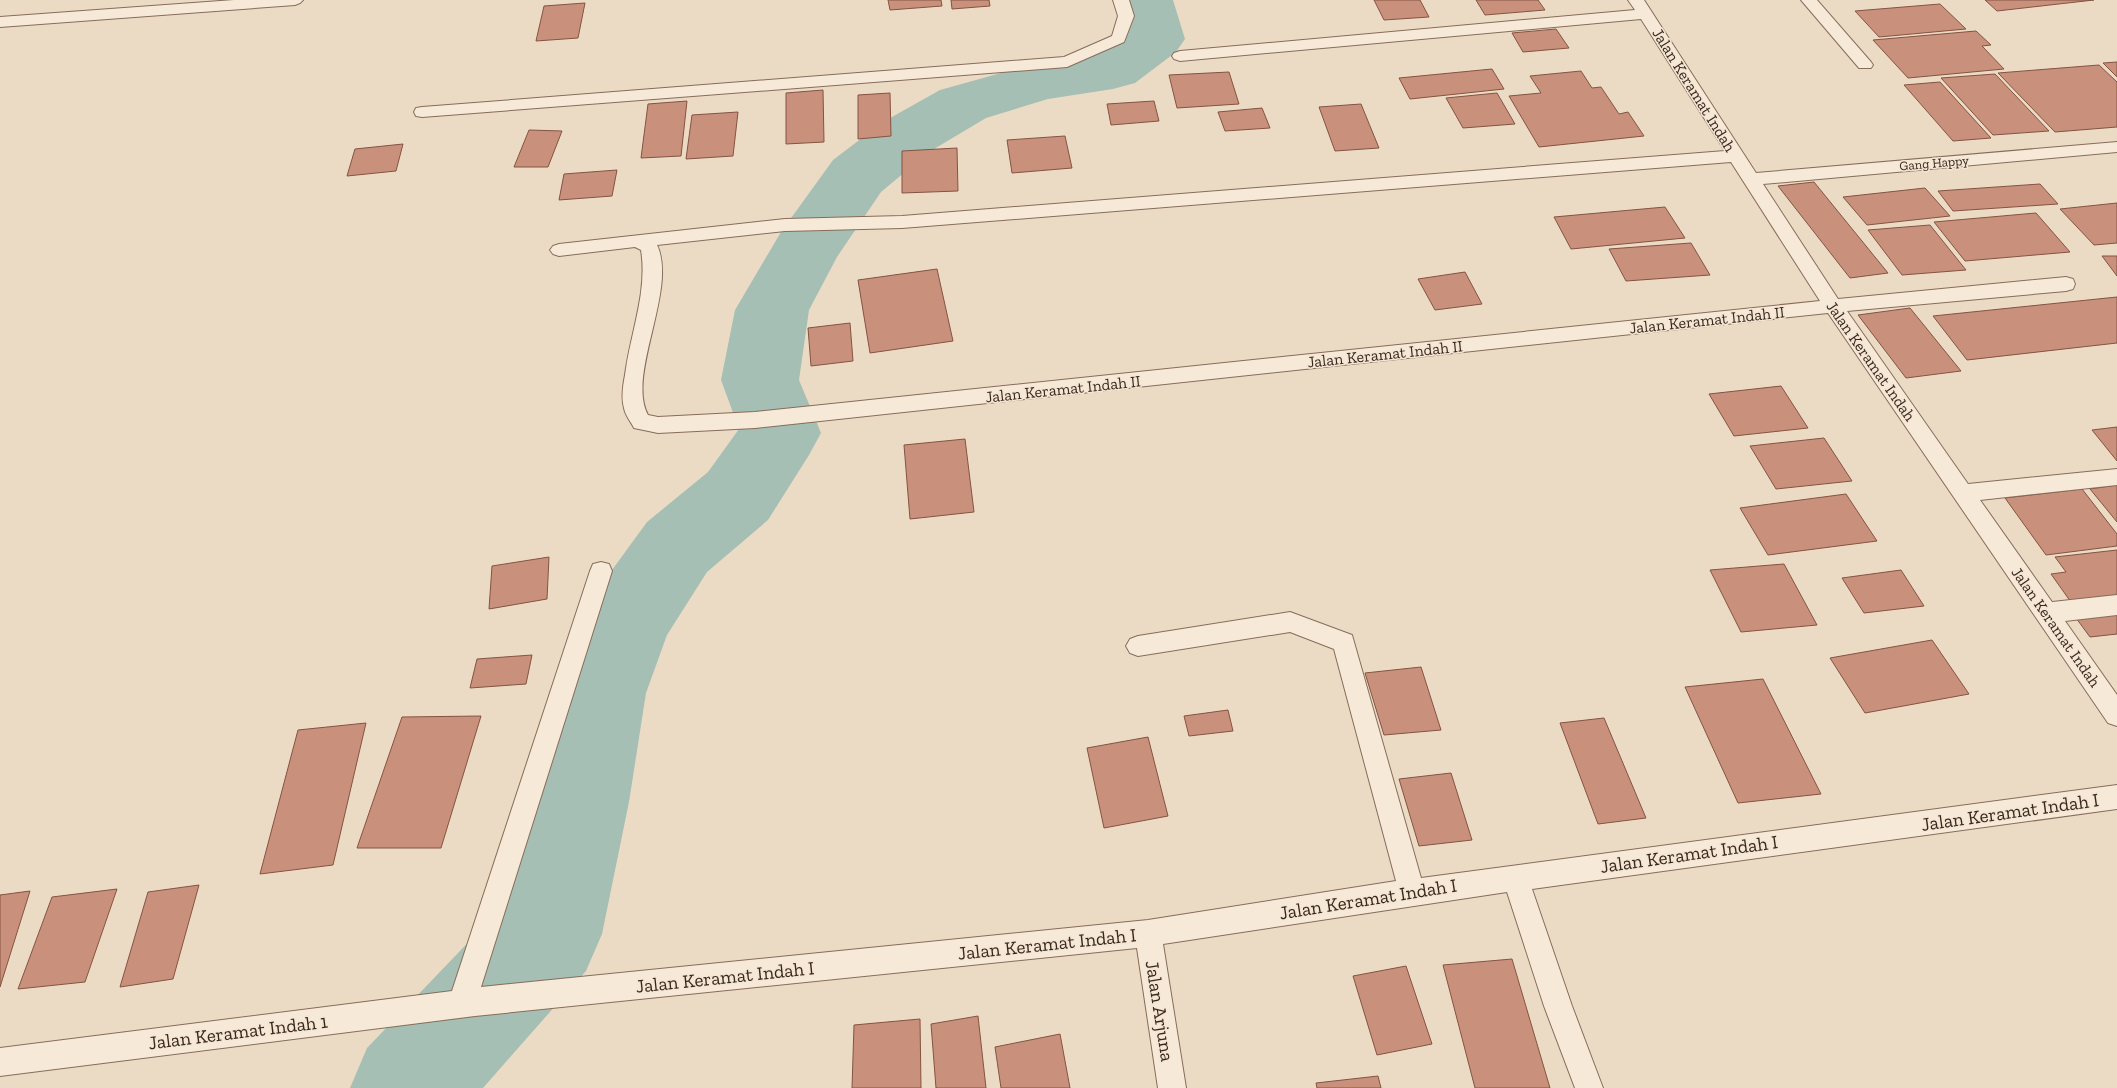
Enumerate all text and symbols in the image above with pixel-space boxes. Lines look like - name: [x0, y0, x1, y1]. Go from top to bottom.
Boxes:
- street label: Jalan Keramat Indah: [1648, 25, 1740, 155]
- street label: Gang Happy: [1899, 152, 1970, 173]
- street label: Jalan Keramat Indah: [1822, 297, 1920, 425]
- street label: Jalan Keramat Indah II: [1628, 302, 1786, 338]
- street label: Jalan Keramat Indah II: [1306, 336, 1464, 372]
- street label: Jalan Keramat Indah II: [984, 371, 1142, 407]
- street label: Jalan Keramat Indah: [2007, 563, 2105, 691]
- street label: Jalan Keramat Indah I: [1920, 788, 2100, 836]
- street label: Jalan Keramat Indah I: [1599, 830, 1779, 878]
- street label: Jalan Keramat Indah I: [1278, 874, 1458, 924]
- street label: Jalan Keramat Indah I: [957, 923, 1137, 965]
- street label: Jalan Keramat Indah I: [635, 956, 815, 998]
- street label: Jalan Arjuna: [1141, 959, 1179, 1063]
- street label: Jalan Keramat Indah 1: [147, 1010, 329, 1054]

